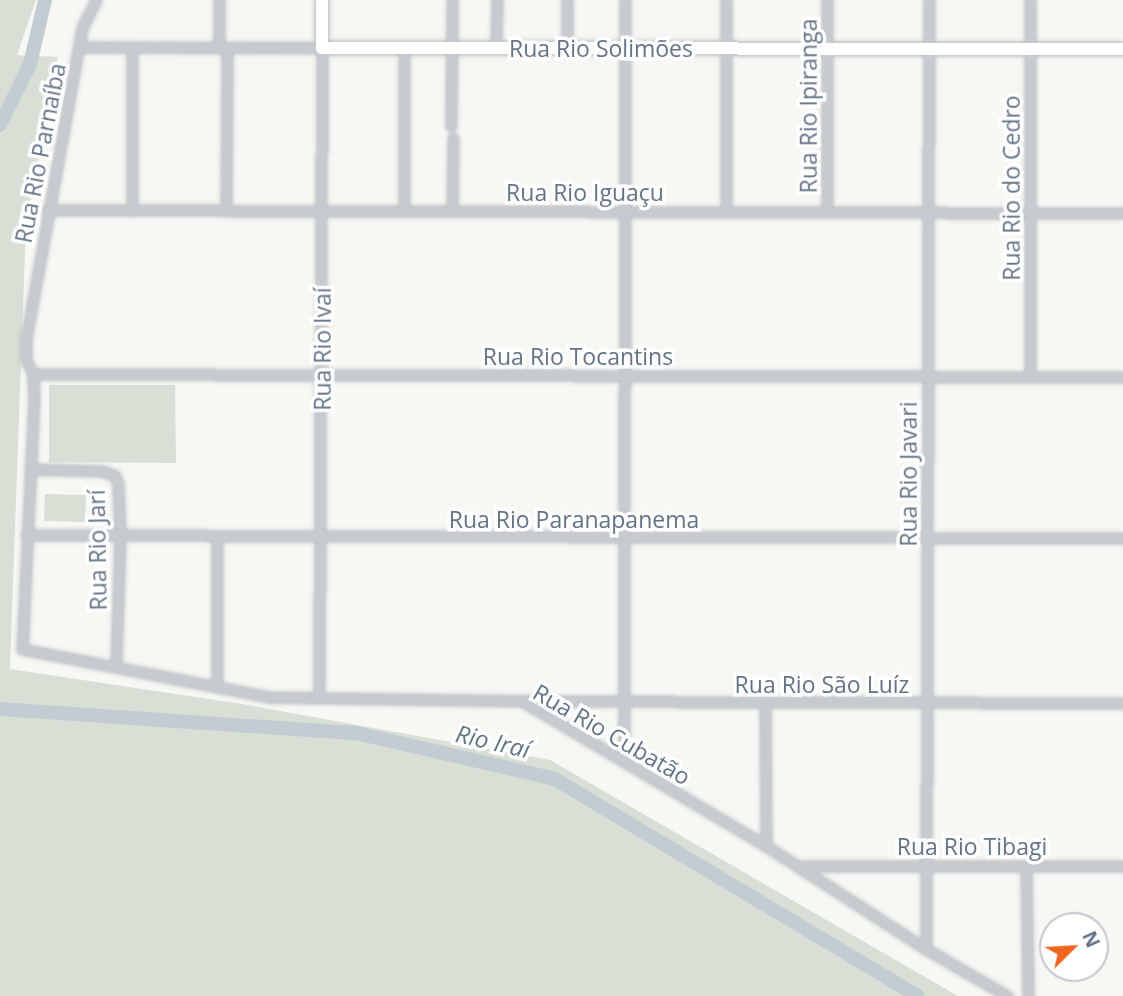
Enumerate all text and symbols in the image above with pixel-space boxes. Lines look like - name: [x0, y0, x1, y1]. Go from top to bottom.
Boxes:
- street label: Rua Rio Ipiranga: [794, 19, 822, 193]
- street label: Rua Rio Solimões: [509, 34, 693, 62]
- street label: Rua Rio Parnaíba: [9, 61, 71, 245]
- street label: Rua Rio do Cedro: [997, 95, 1025, 281]
- street label: Rua Rio Iguaçu: [506, 178, 664, 206]
- street label: Rua Rio Ivaí: [308, 287, 336, 411]
- street label: Rua Rio Tocantins: [483, 342, 673, 370]
- street label: Rua Rio Javari: [894, 401, 922, 547]
- street label: Rua Rio Jarí: [82, 489, 112, 611]
- street label: Rua Rio Paranapanema: [449, 505, 699, 533]
- street label: Rua Rio São Luíz: [735, 670, 909, 698]
- street label: Rua Rio Cubatão: [528, 678, 696, 790]
- water label: Rio Iraí: [453, 719, 533, 763]
- street label: Rua Rio Tibagi: [897, 832, 1047, 860]
- north arrow: [1039, 912, 1109, 982]
- text: N: [1076, 927, 1106, 952]

